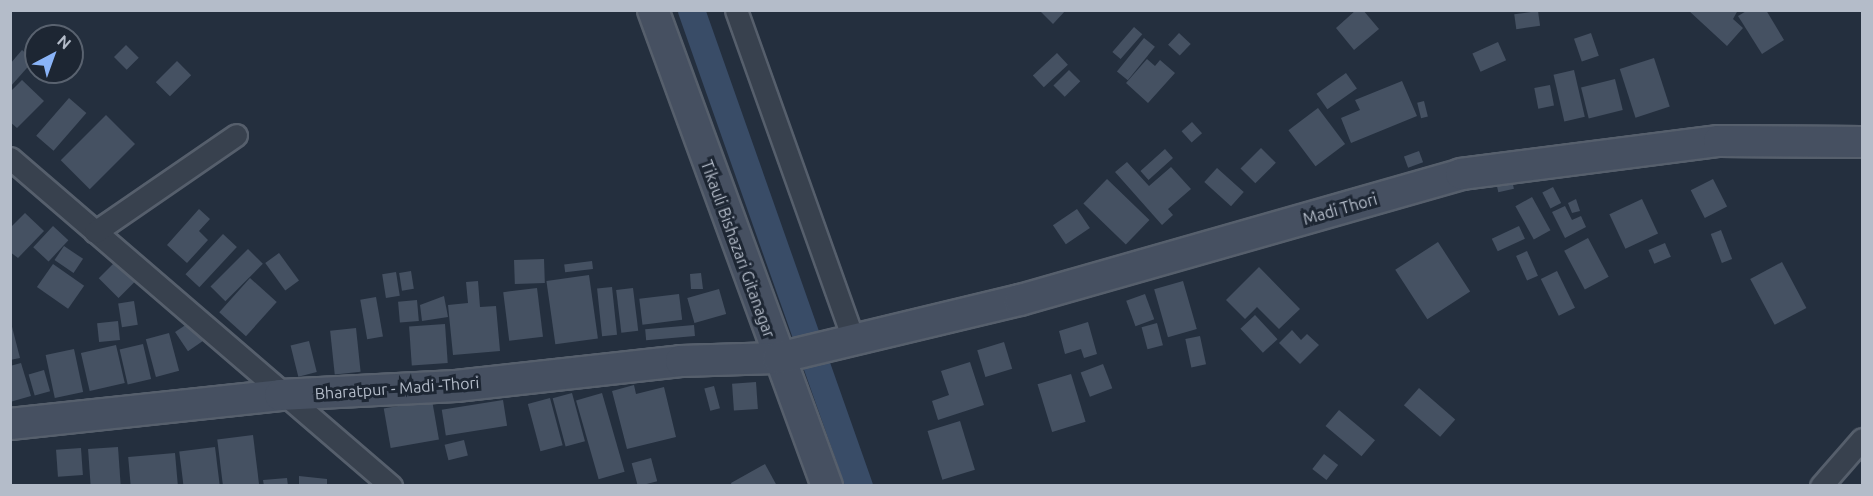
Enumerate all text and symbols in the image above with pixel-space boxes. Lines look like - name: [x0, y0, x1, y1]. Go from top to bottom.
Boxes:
- north arrow: [24, 24, 84, 84]
- text: N: [54, 31, 75, 53]
- street label: Tikauli Bishazari Gitanagar: [697, 158, 779, 340]
- street label: Madi Thori: [1301, 189, 1379, 229]
- street label: Bharatpur - Madi -Thori: [314, 373, 480, 403]

